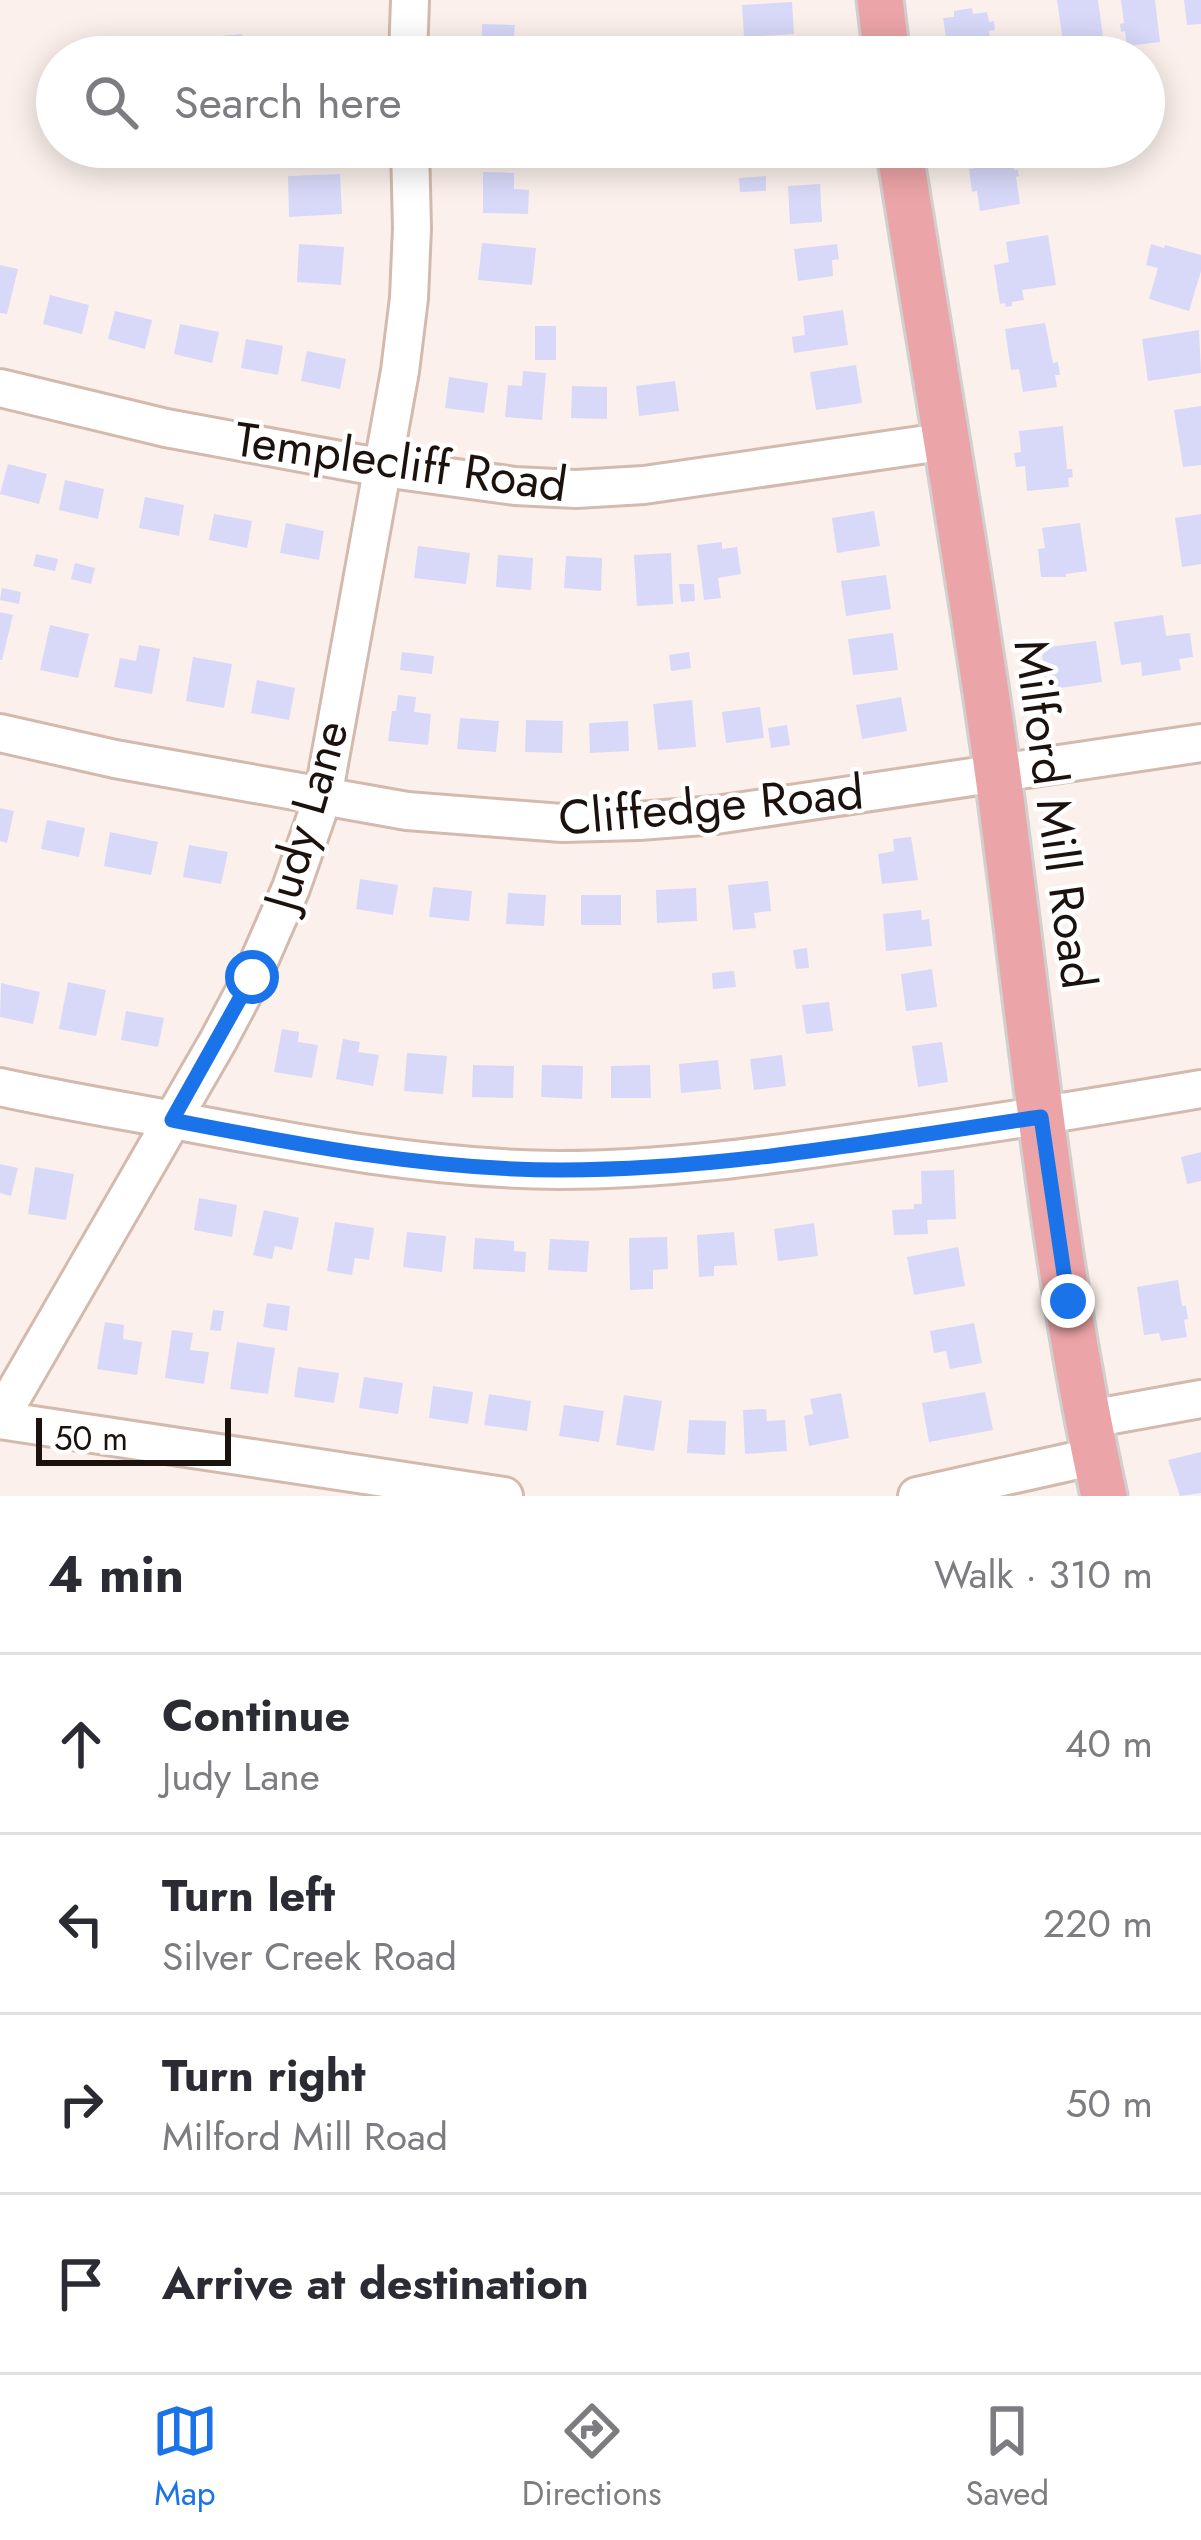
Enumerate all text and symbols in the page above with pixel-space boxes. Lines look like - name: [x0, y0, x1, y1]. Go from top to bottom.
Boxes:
- search box: [36, 36, 1165, 168]
- icon: search: [78, 69, 144, 135]
- text: Search here: [174, 70, 402, 135]
- street label: Templecliff Road: [230, 405, 572, 519]
- street label: Milford Mill Road: [996, 635, 1114, 993]
- street label: Judy Lane: [244, 712, 366, 924]
- street label: Cliffedge Road: [556, 757, 866, 853]
- route start: [225, 950, 279, 1004]
- route end: [1041, 1274, 1095, 1328]
- scale bar: [36, 1412, 231, 1465]
- text: 50 m: [54, 1415, 128, 1462]
- text: 4 min: [48, 1537, 184, 1611]
- text: Walk · 310 m: [934, 1546, 1153, 1603]
- text: Continue: [162, 1683, 350, 1748]
- icon: ahead: [48, 1711, 114, 1777]
- text: 40 m: [1065, 1715, 1153, 1772]
- text: Judy Lane: [162, 1748, 320, 1805]
- text: Turn left: [162, 1863, 335, 1928]
- icon: left: [48, 1891, 114, 1957]
- text: 220 m: [1043, 1895, 1153, 1952]
- text: Silver Creek Road: [162, 1928, 457, 1985]
- text: Turn right: [162, 2043, 366, 2108]
- icon: right: [48, 2071, 114, 2137]
- text: 50 m: [1065, 2075, 1153, 2132]
- text: Milford Mill Road: [162, 2108, 448, 2165]
- icon: arrive: [48, 2251, 114, 2317]
- text: Arrive at destination: [162, 2251, 589, 2316]
- tab: Map: [152, 2398, 218, 2517]
- tab: Directions: [522, 2398, 662, 2517]
- tab: Saved: [965, 2398, 1049, 2517]

